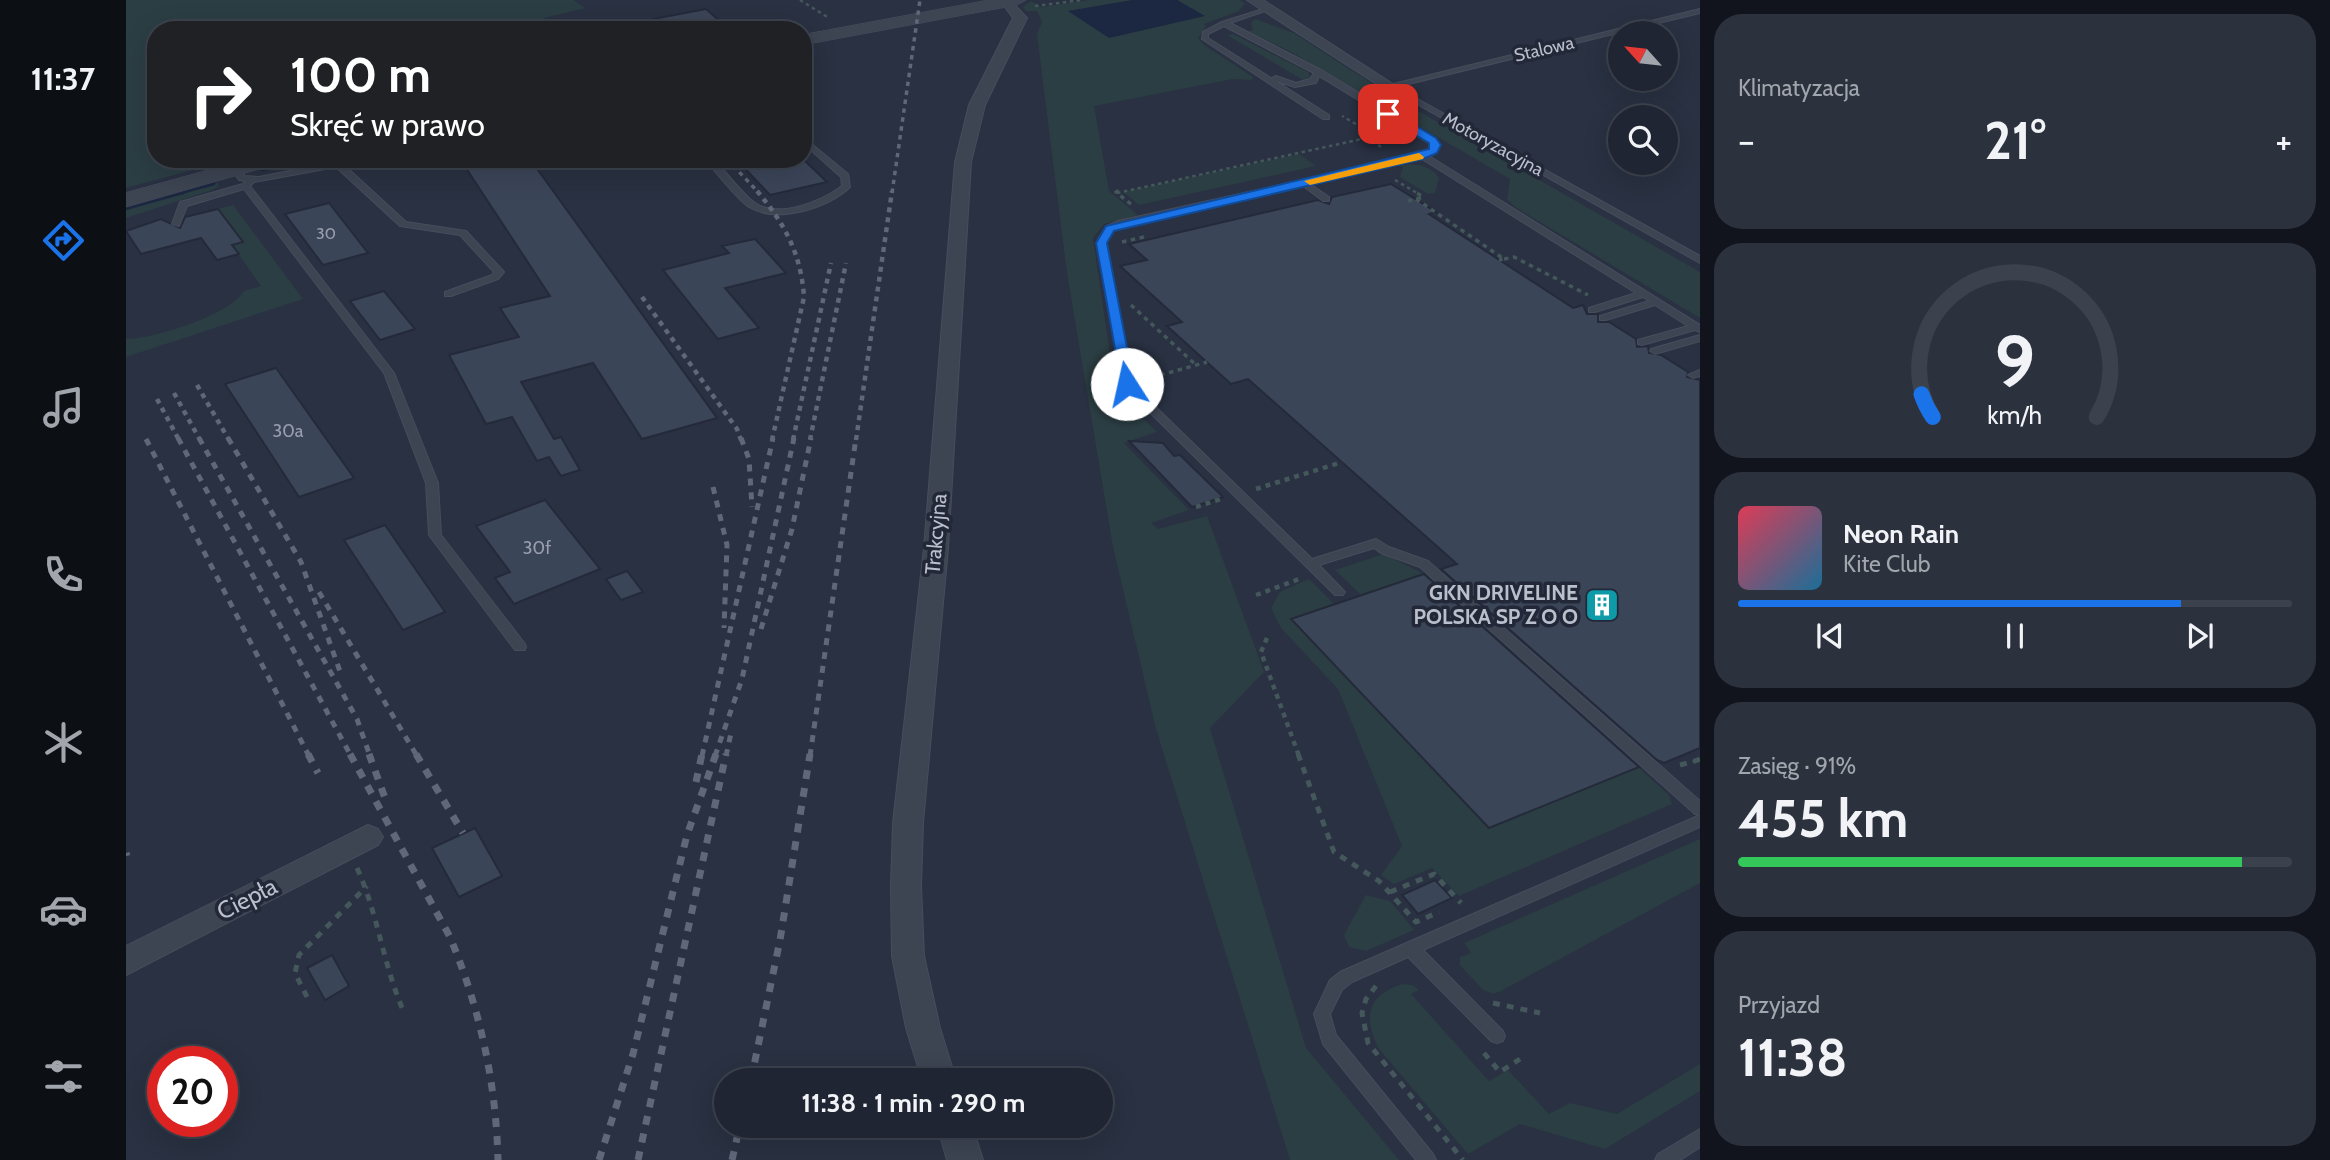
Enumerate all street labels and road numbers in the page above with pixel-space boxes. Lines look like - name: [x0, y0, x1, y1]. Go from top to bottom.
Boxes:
- street label: Stalowa: [1512, 31, 1576, 67]
- street label: Motoryzacyjna: [1439, 107, 1548, 181]
- street label: Trakcyjna: [920, 492, 952, 576]
- street label: Ciepła: [212, 871, 282, 926]

